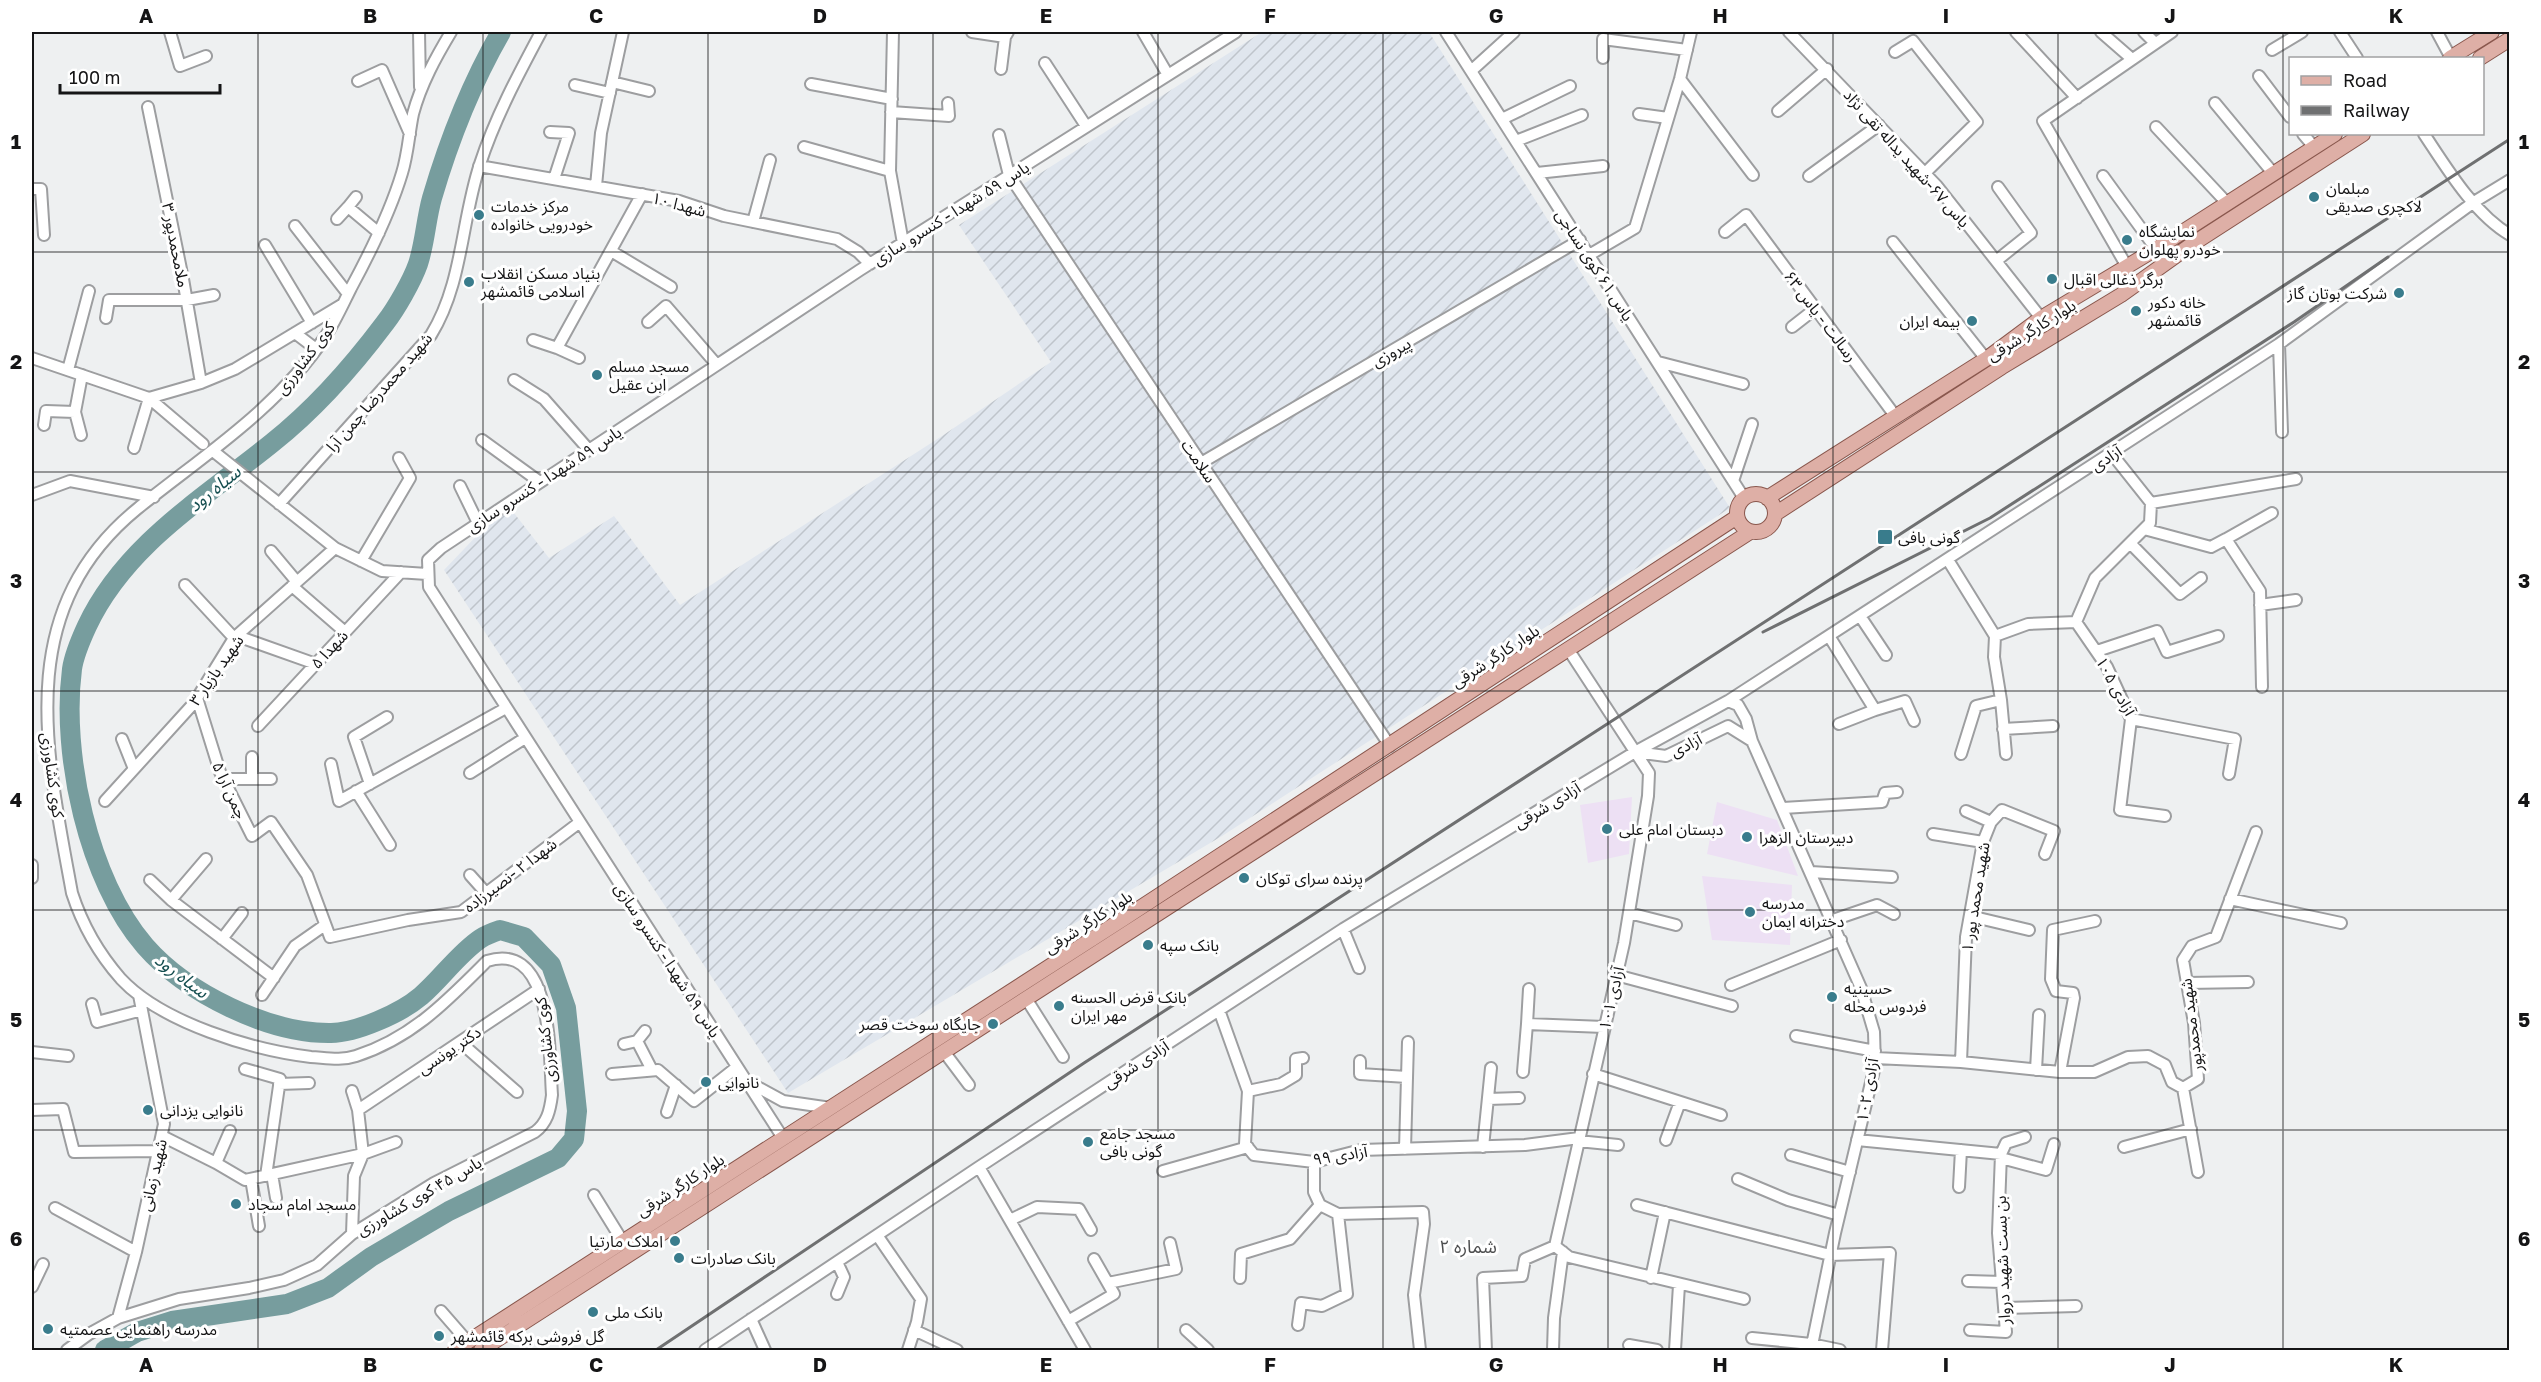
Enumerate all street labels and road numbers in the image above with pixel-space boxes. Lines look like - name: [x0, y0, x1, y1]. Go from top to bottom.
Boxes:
- street label: یاس ۶۷-شهید یداله تقی نژاد: [1840, 85, 1974, 231]
- street label: یاس ۵۹ شهدا - کنسرو سازی: [869, 157, 1033, 269]
- street label: شهدا ۱۰: [650, 187, 708, 221]
- street label: ملامحمدپور ۳: [157, 201, 194, 289]
- street label: یاس ۶۱ کوی نساجی: [1551, 205, 1639, 325]
- street label: رسالت - یاس ۶۳: [1780, 266, 1862, 366]
- street label: بلوار کارگر شرقی: [1983, 295, 2079, 365]
- street label: کوی کشاورزی: [271, 317, 339, 398]
- street label: شهید محمدرضا چمن آرا: [322, 328, 437, 456]
- street label: پیروزی: [1368, 333, 1415, 372]
- street label: یاس ۵۹ شهدا - کنسرو سازی: [463, 421, 625, 537]
- street label: سلامت: [1177, 435, 1221, 487]
- street label: آزادی: [2087, 440, 2126, 475]
- street label: بلوار کارگر شرقی: [1447, 620, 1543, 692]
- street label: شهدا ۵: [306, 625, 352, 673]
- street label: شهید بازیار ۳: [184, 631, 248, 709]
- street label: آزادی ۱۰۵: [2092, 653, 2141, 720]
- street label: آزادی: [1667, 728, 1706, 761]
- street label: کوی کشاورزی: [37, 731, 69, 819]
- street label: چمن آرا ۵: [207, 758, 252, 822]
- street label: آزادی شرقی: [1510, 777, 1585, 833]
- street label: شهدا ۲ -نصیرزاده: [459, 833, 561, 917]
- street label: شهید محمد پور ۱: [1956, 841, 1995, 953]
- street label: یاس ۵۹ شهدا - کنسرو سازی: [610, 879, 726, 1041]
- street label: بلوار کارگر شرقی: [1040, 886, 1136, 958]
- street label: آزادی ۱۰۱: [1594, 963, 1628, 1032]
- street label: شهید محمدپور: [2175, 977, 2208, 1074]
- street label: کوی کشاورزی: [530, 996, 560, 1084]
- street label: دکتر یونسی: [413, 1021, 485, 1079]
- street label: آزادی شرقی: [1099, 1035, 1174, 1093]
- street label: آزادی ۱۰۲: [1852, 1055, 1883, 1123]
- street label: شهید زمانی: [135, 1137, 171, 1213]
- street label: آزادی ٩٩: [1311, 1141, 1370, 1169]
- street label: بلوار کارگر شرقی: [632, 1149, 728, 1221]
- street label: یاس ۴۵ کوی کشاورزی: [353, 1152, 485, 1240]
- street label: بن بست شهید دروار: [1990, 1195, 2014, 1326]

